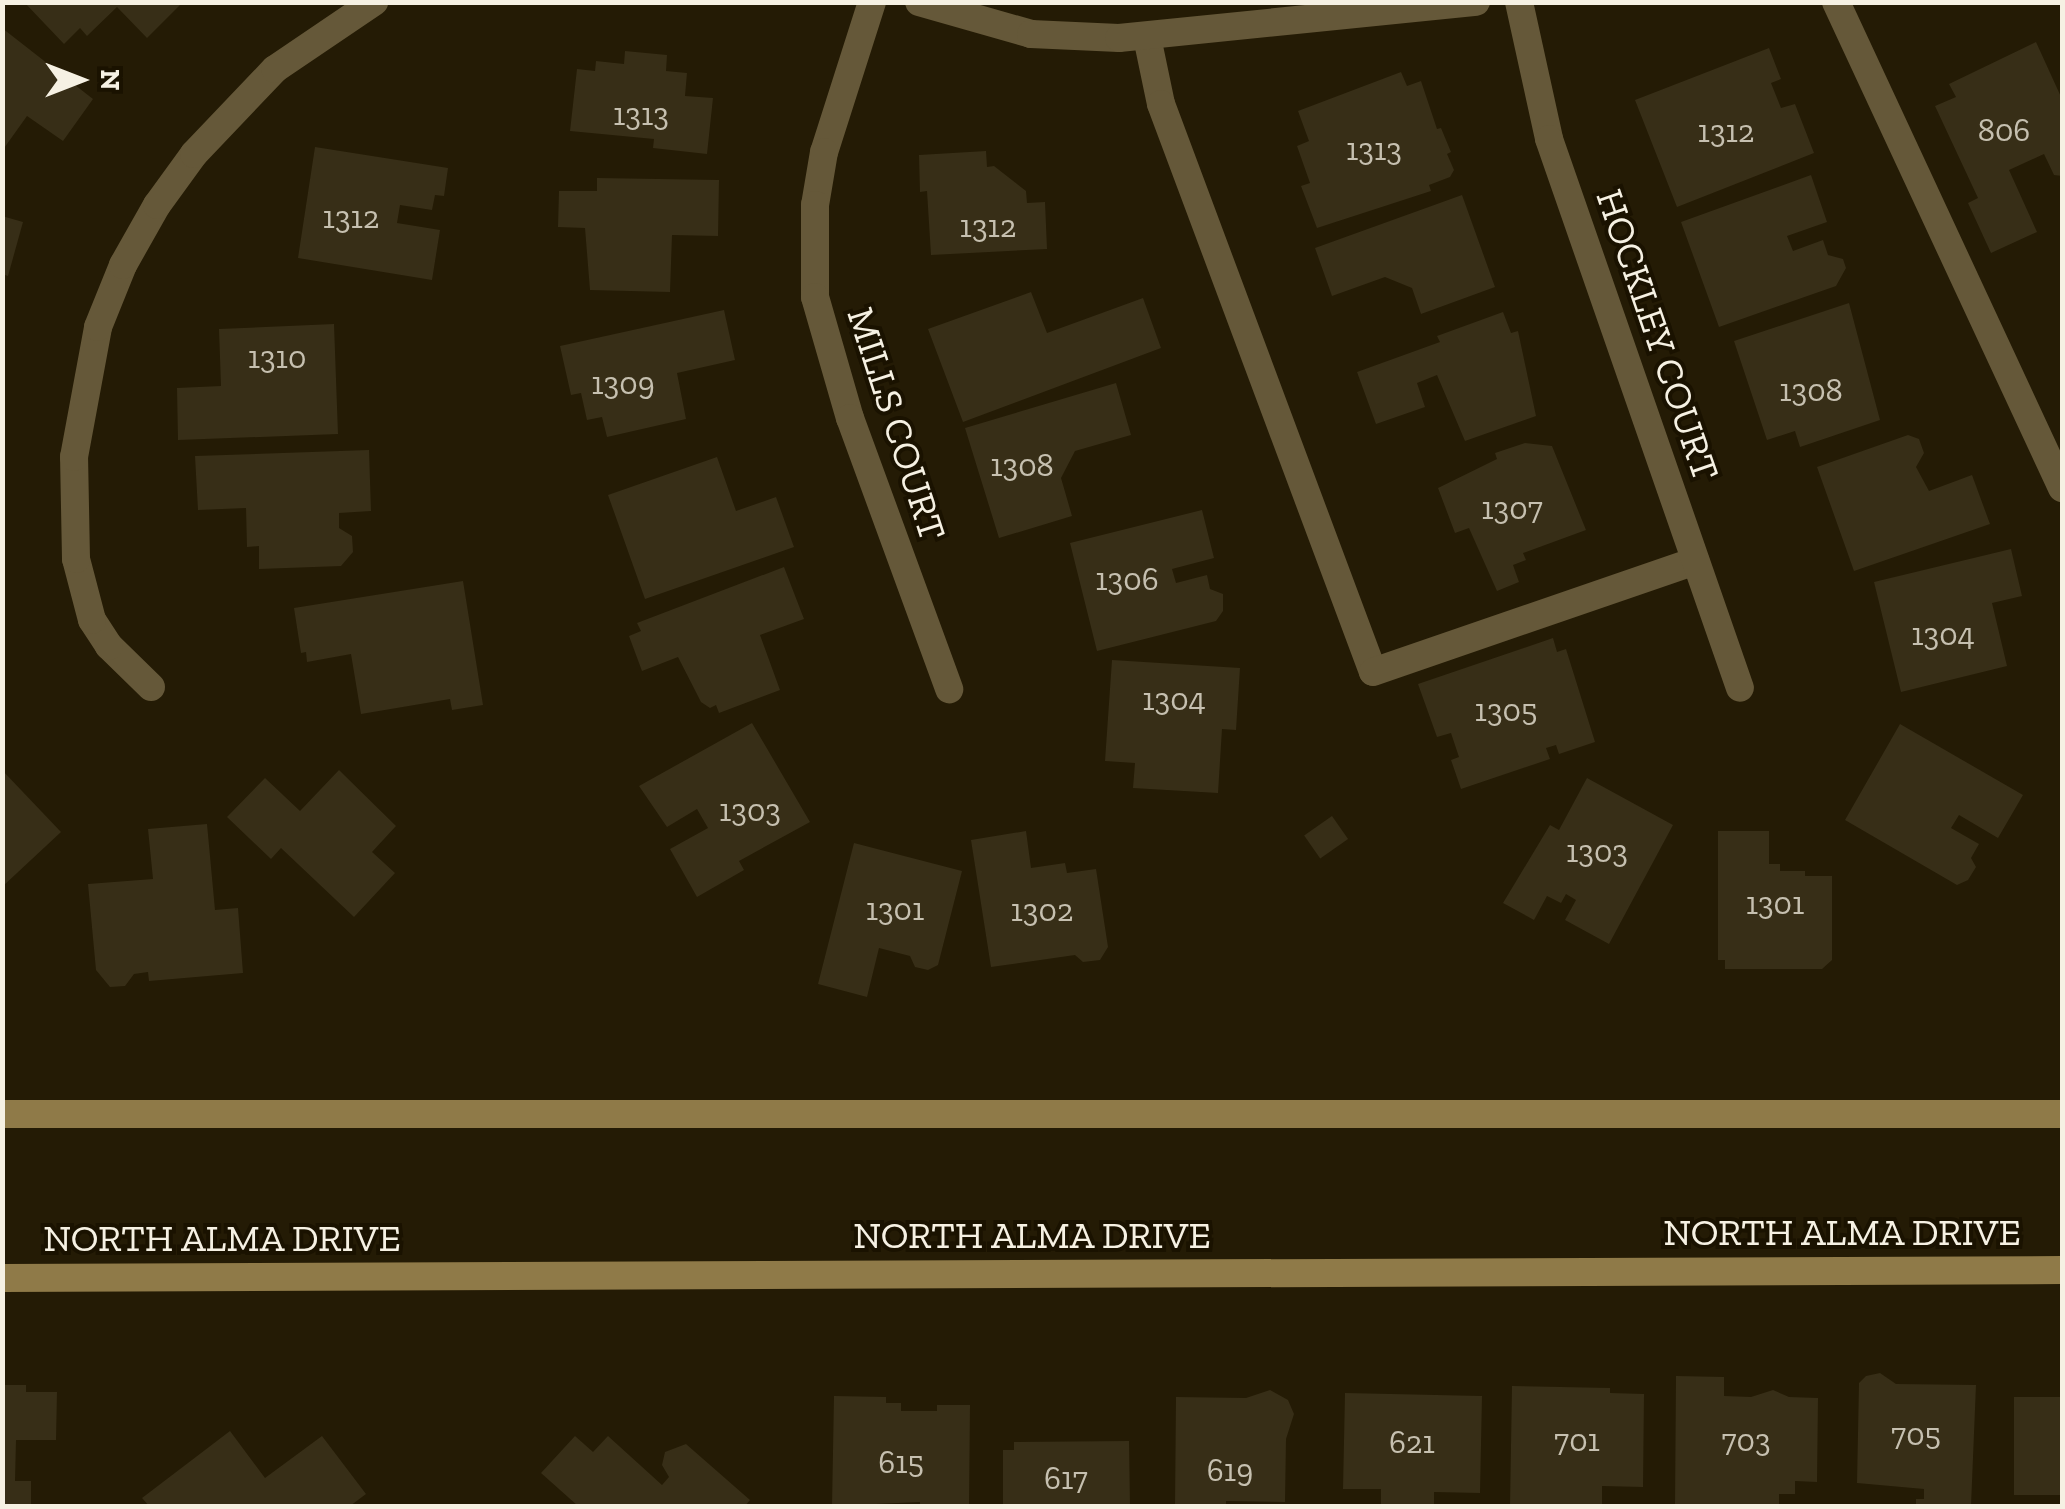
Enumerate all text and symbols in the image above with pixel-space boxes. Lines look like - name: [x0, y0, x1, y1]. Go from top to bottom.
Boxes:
- north arrow: [30, 30, 130, 130]
- text: N: [94, 69, 127, 91]
- house number: 1313: [613, 95, 669, 133]
- house number: 806: [1978, 111, 2030, 149]
- house number: 1312: [1698, 112, 1754, 150]
- house number: 1313: [1346, 130, 1402, 168]
- street label: HOCKLEY COURT: [1586, 183, 1728, 487]
- house number: 1312: [323, 198, 379, 236]
- house number: 1312: [960, 207, 1016, 245]
- street label: MILLS COURT: [837, 302, 955, 546]
- house number: 1310: [248, 338, 306, 376]
- house number: 1309: [591, 364, 655, 402]
- house number: 1308: [1779, 371, 1843, 409]
- house number: 1308: [990, 446, 1054, 484]
- house number: 1307: [1481, 489, 1543, 527]
- house number: 1306: [1095, 560, 1159, 598]
- house number: 1304: [1911, 615, 1975, 653]
- house number: 1304: [1142, 680, 1206, 718]
- house number: 1305: [1475, 691, 1537, 729]
- house number: 1303: [719, 791, 781, 829]
- house number: 1303: [1566, 832, 1628, 870]
- house number: 1301: [1746, 884, 1804, 922]
- house number: 1301: [866, 890, 924, 928]
- house number: 1302: [1011, 891, 1073, 929]
- street label: NORTH ALMA DRIVE: [1662, 1210, 2022, 1256]
- street label: NORTH ALMA DRIVE: [852, 1213, 1212, 1259]
- street label: NORTH ALMA DRIVE: [42, 1216, 402, 1262]
- house number: 705: [1891, 1415, 1941, 1453]
- house number: 701: [1554, 1421, 1600, 1459]
- house number: 703: [1721, 1421, 1771, 1459]
- house number: 621: [1389, 1423, 1435, 1461]
- house number: 615: [878, 1443, 924, 1481]
- house number: 619: [1207, 1451, 1253, 1489]
- house number: 617: [1044, 1459, 1088, 1497]

